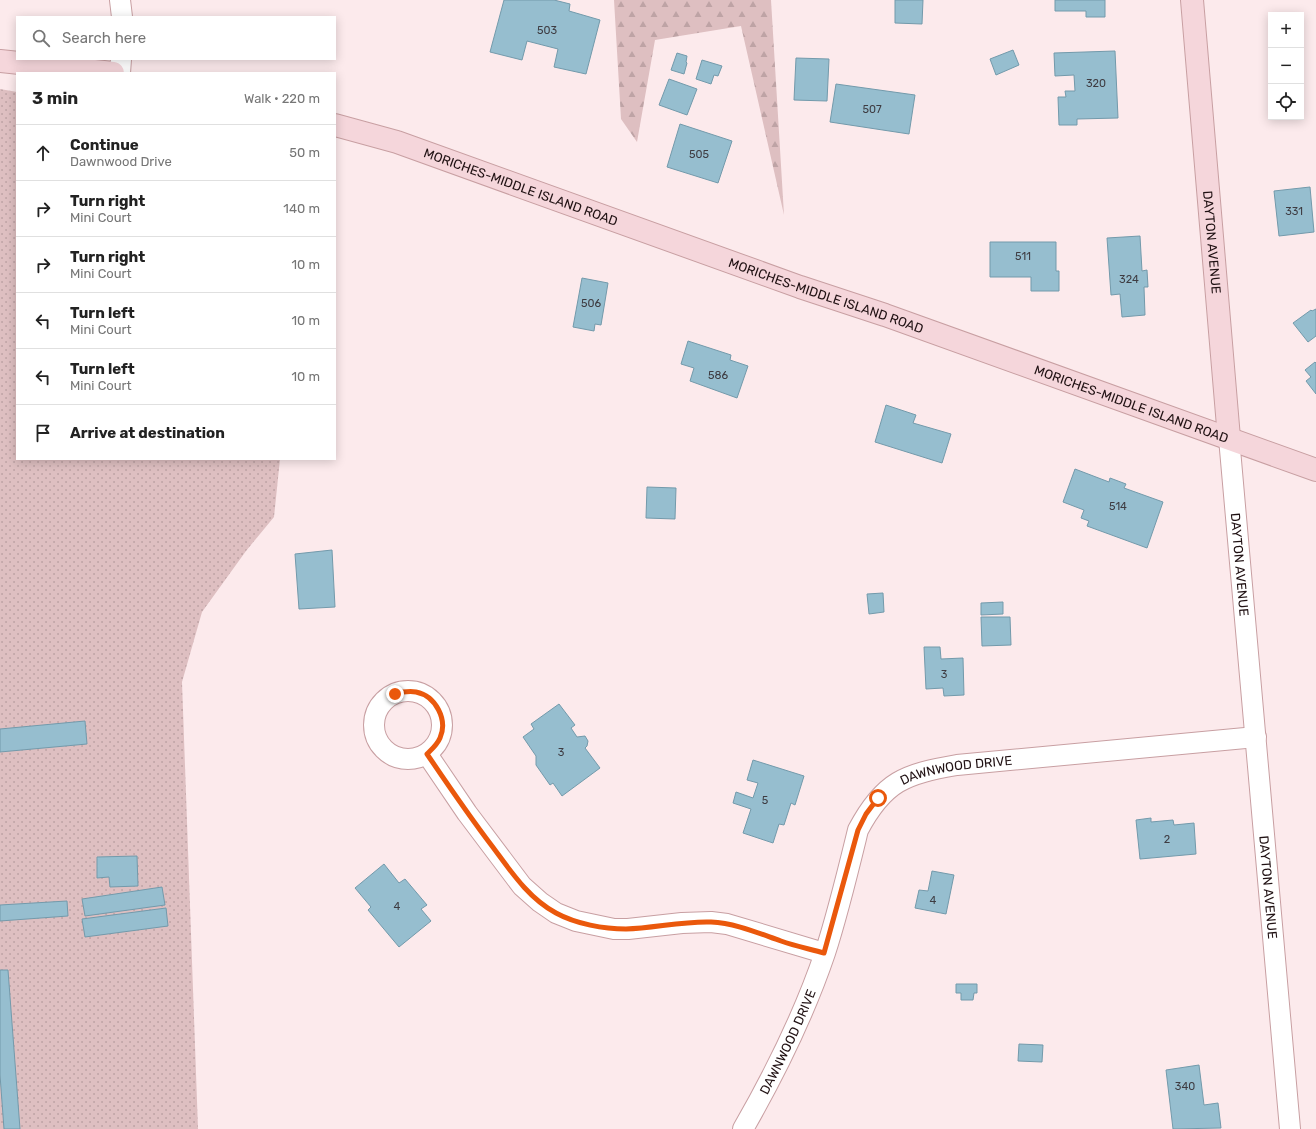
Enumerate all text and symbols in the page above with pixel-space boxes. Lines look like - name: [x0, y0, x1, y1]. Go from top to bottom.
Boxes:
- map controls: [1268, 12, 1304, 120]
- button: +: [1268, 12, 1304, 48]
- search box: [16, 16, 336, 60]
- house number: 503: [537, 24, 557, 37]
- icon: search: [30, 27, 52, 49]
- text: Search here: [62, 29, 146, 47]
- button: −: [1268, 48, 1304, 84]
- house number: 320: [1086, 77, 1106, 90]
- button: locate: [1268, 84, 1304, 120]
- text: 3 min: [32, 88, 78, 108]
- text: Walk · 220 m: [244, 91, 320, 106]
- house number: 507: [862, 103, 882, 116]
- text: Continue: [70, 136, 139, 154]
- icon: ahead: [32, 142, 54, 164]
- text: 50 m: [289, 145, 320, 160]
- street label: MORICHES-MIDDLE ISLAND ROAD: [422, 145, 620, 228]
- house number: 505: [689, 148, 709, 161]
- text: Dawnwood Drive: [70, 154, 172, 169]
- street label: DAYTON AVENUE: [1201, 190, 1224, 294]
- text: Turn right: [70, 192, 145, 210]
- icon: right: [32, 198, 54, 220]
- text: 140 m: [283, 201, 320, 216]
- house number: 331: [1285, 205, 1303, 218]
- text: Mini Court: [70, 210, 132, 225]
- text: Turn right: [70, 248, 145, 266]
- house number: 511: [1015, 250, 1031, 263]
- icon: right: [32, 254, 54, 276]
- street label: MORICHES-MIDDLE ISLAND ROAD: [727, 254, 926, 336]
- text: 10 m: [291, 257, 320, 272]
- text: Mini Court: [70, 266, 132, 281]
- house number: 324: [1119, 273, 1139, 286]
- house number: 506: [581, 297, 601, 310]
- text: Turn left: [70, 304, 135, 322]
- icon: left: [32, 310, 54, 332]
- text: 10 m: [291, 313, 320, 328]
- text: Mini Court: [70, 322, 132, 337]
- text: Turn left: [70, 360, 135, 378]
- street label: MORICHES-MIDDLE ISLAND ROAD: [1032, 362, 1231, 445]
- icon: left: [32, 366, 54, 388]
- text: 10 m: [291, 369, 320, 384]
- house number: 586: [708, 369, 728, 382]
- text: Mini Court: [70, 378, 132, 393]
- icon: arrive: [32, 422, 54, 444]
- text: Arrive at destination: [70, 424, 225, 442]
- house number: 514: [1109, 500, 1127, 513]
- street label: DAYTON AVENUE: [1228, 512, 1252, 617]
- house number: 3: [941, 668, 948, 681]
- route end: [386, 685, 404, 703]
- house number: 3: [558, 746, 565, 759]
- street label: DAWNWOOD DRIVE: [897, 752, 1013, 788]
- route start: [869, 789, 887, 807]
- house number: 5: [762, 794, 769, 807]
- house number: 2: [1164, 833, 1170, 846]
- street label: DAYTON AVENUE: [1257, 835, 1281, 940]
- house number: 4: [930, 894, 937, 907]
- house number: 4: [394, 900, 401, 913]
- street label: DAWNWOOD DRIVE: [756, 987, 818, 1097]
- house number: 340: [1175, 1080, 1195, 1093]

